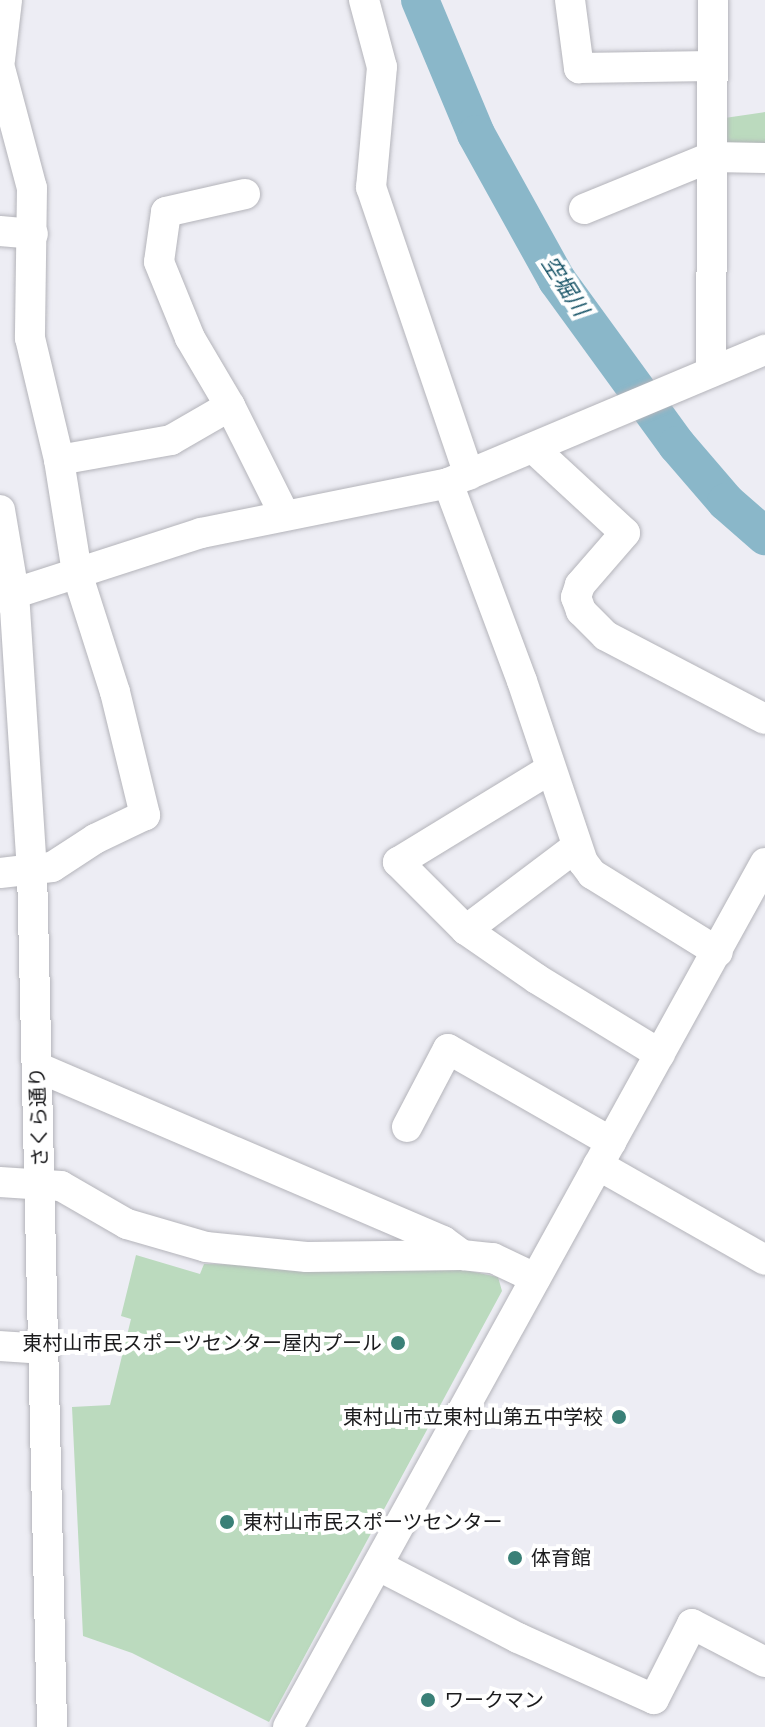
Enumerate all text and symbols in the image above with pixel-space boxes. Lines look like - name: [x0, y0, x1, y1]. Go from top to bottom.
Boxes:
- water label: 空堀川: [536, 251, 594, 321]
- street label: さくら通り: [25, 1067, 53, 1167]
- place label: 東村山市民スポーツセンター屋内プール: [22, 1331, 382, 1355]
- marker: 東村山市民スポーツセンター屋内プール: [389, 1334, 407, 1352]
- place label: 東村山市立東村山第五中学校: [343, 1405, 603, 1429]
- marker: 東村山市立東村山第五中学校: [610, 1408, 628, 1426]
- place label: 東村山市民スポーツセンター: [243, 1510, 503, 1534]
- marker: 東村山市民スポーツセンター: [218, 1513, 236, 1531]
- place label: 体育館: [531, 1546, 591, 1570]
- marker: 体育館: [506, 1549, 524, 1567]
- place label: ワークマン: [444, 1688, 544, 1712]
- marker: ワークマン: [419, 1691, 437, 1709]

